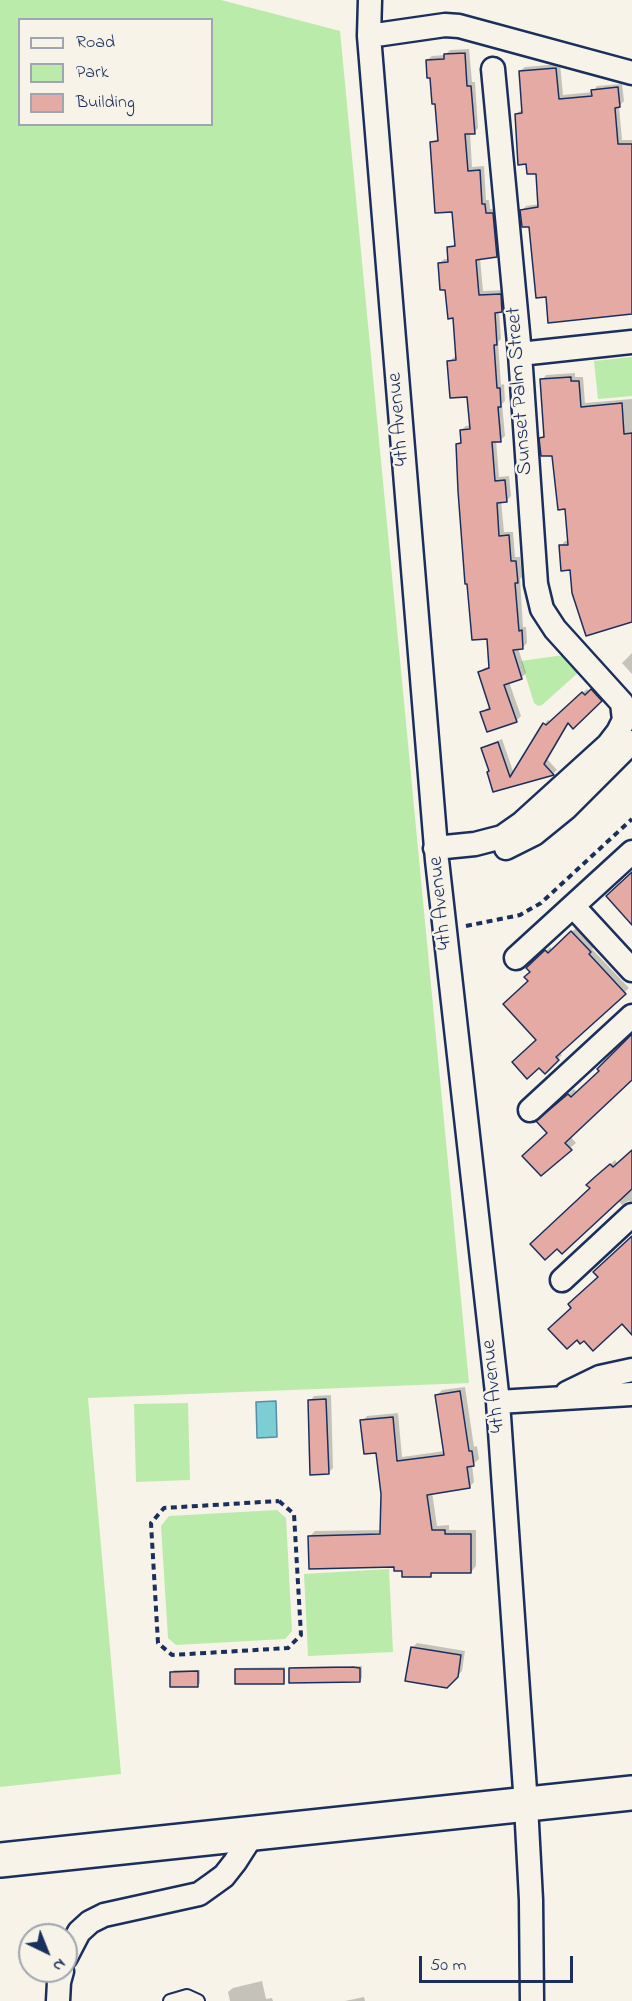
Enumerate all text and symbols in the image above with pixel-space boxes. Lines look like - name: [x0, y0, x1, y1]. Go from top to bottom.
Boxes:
- legend: [18, 18, 213, 126]
- text: Road: [76, 30, 115, 56]
- text: Park: [76, 60, 109, 86]
- text: Building: [76, 90, 135, 116]
- street label: Sunset Palm Street: [503, 306, 539, 476]
- street label: 4th Avenue: [383, 371, 417, 467]
- street label: 4th Avenue: [425, 855, 459, 951]
- street label: 4th Avenue: [478, 1338, 512, 1434]
- north arrow: [18, 1923, 78, 1983]
- scale bar: [422, 1944, 576, 1982]
- text: N: [47, 1952, 71, 1977]
- text: 50 m: [430, 1953, 467, 1979]

